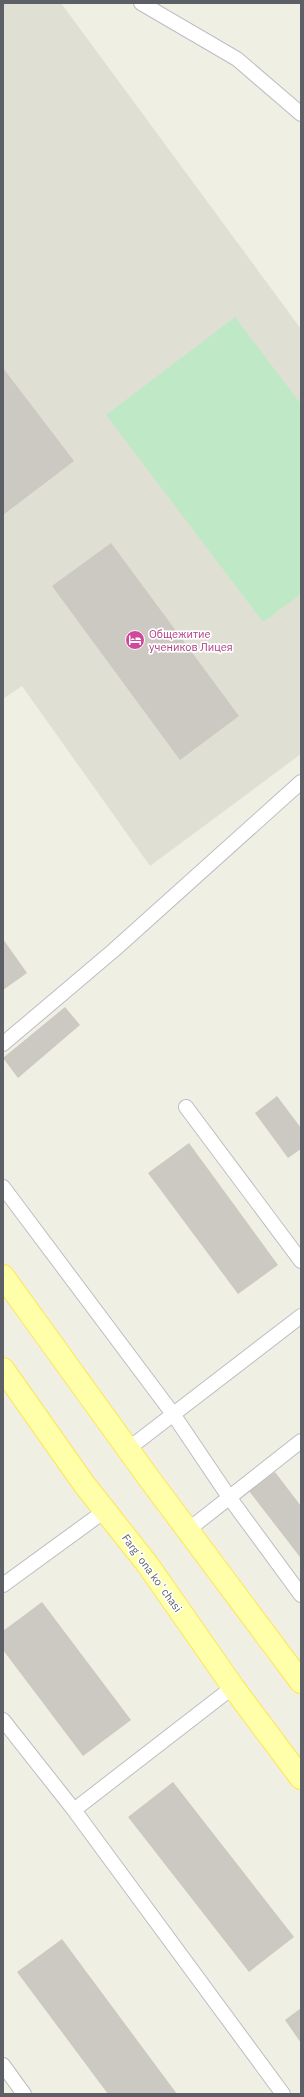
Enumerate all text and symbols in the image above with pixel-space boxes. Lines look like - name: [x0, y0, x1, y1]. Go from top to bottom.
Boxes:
- place label: Общежитие учеников Лицея: [149, 627, 233, 654]
- hotel icon: Общежитие учеников Лицея: [124, 629, 146, 651]
- street label: Fargʻona koʻchasi: [119, 1531, 185, 1615]

